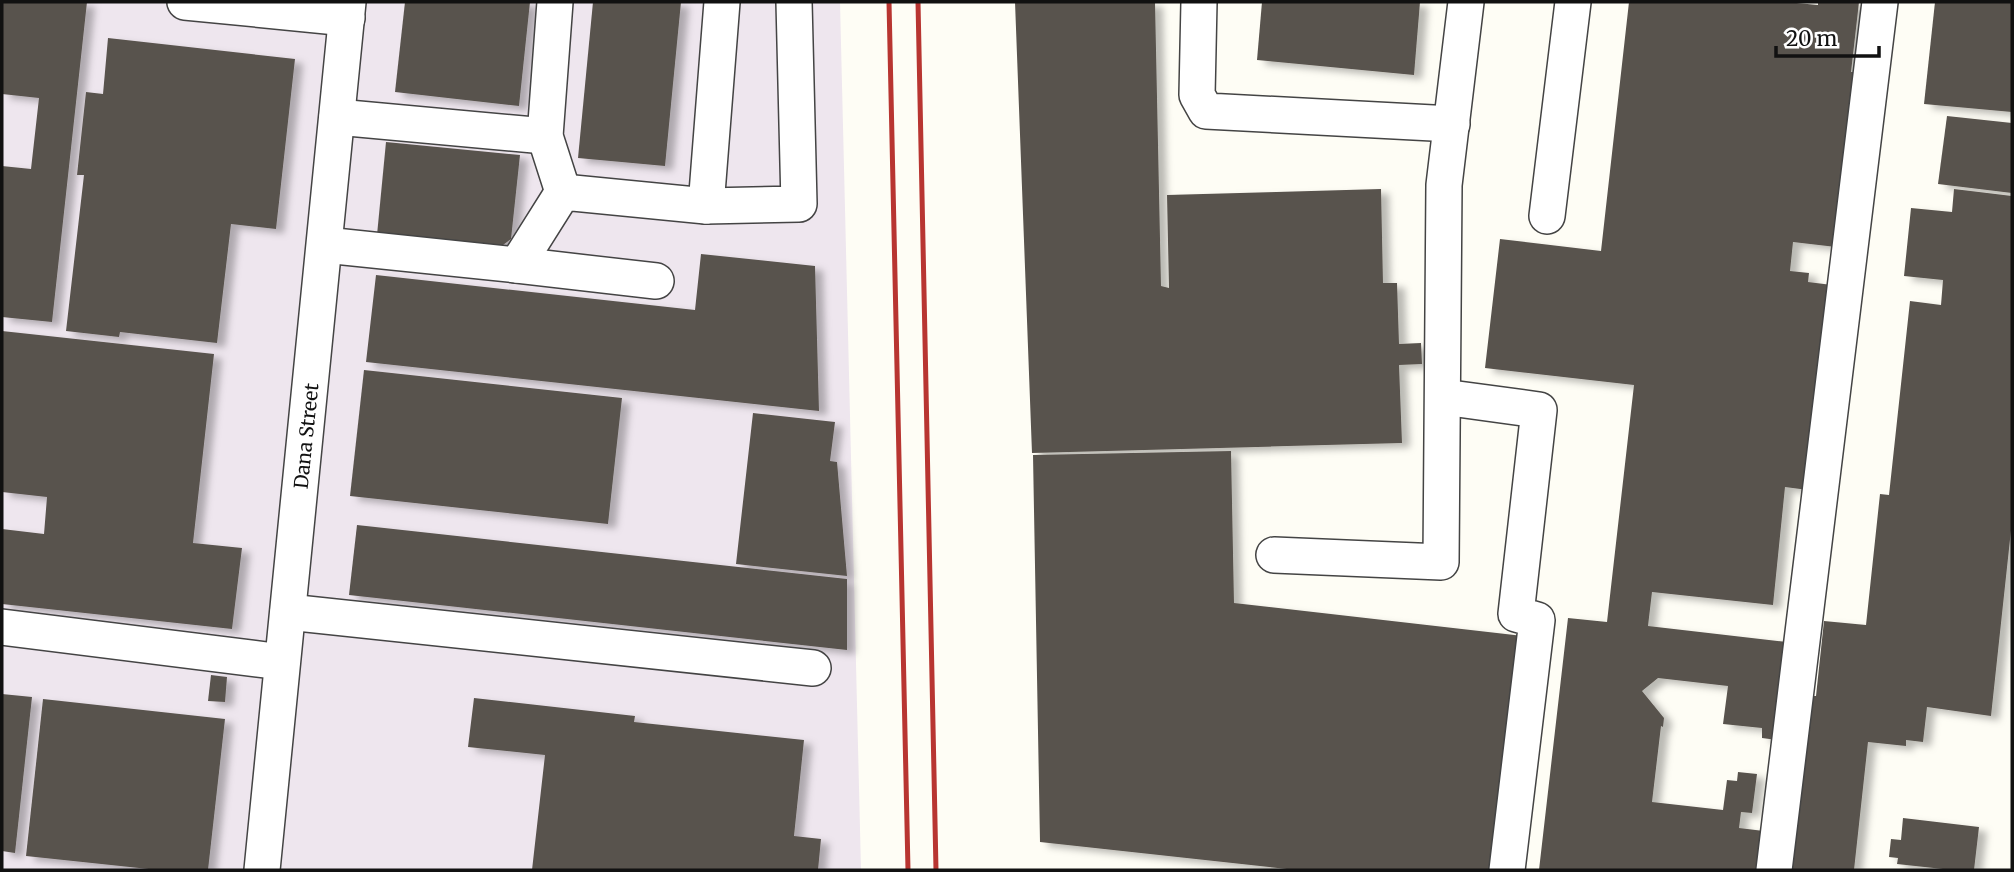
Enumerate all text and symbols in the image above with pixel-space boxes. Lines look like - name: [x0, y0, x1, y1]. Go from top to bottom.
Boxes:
- scale bar: [1776, 14, 1879, 58]
- text: 20 m: [1786, 25, 1838, 52]
- street label: Dana Street: [289, 381, 324, 490]

